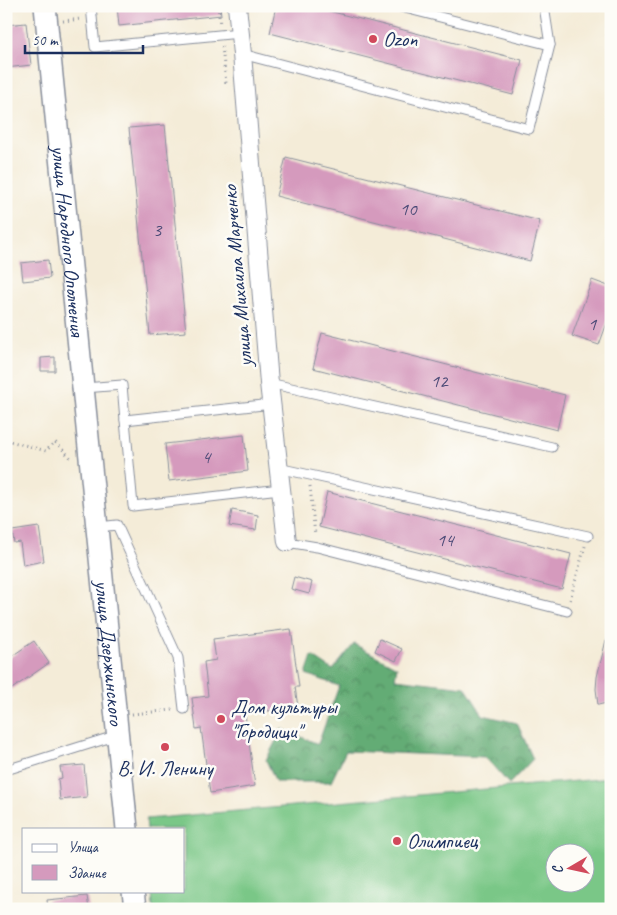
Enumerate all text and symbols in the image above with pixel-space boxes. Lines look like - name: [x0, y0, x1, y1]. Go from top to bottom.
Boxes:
- scale bar: [25, 22, 142, 54]
- place label: Ozon: [383, 26, 418, 52]
- text: 50 m: [32, 31, 59, 50]
- marker: Ozon: [367, 33, 379, 45]
- street label: улица Народного Ополчения: [46, 142, 91, 339]
- street label: улица Михаила Марченко: [216, 182, 258, 370]
- house number: 10: [399, 197, 418, 221]
- house number: 3: [153, 218, 163, 242]
- house number: 1: [588, 312, 598, 336]
- house number: 12: [430, 369, 449, 393]
- house number: 4: [202, 445, 213, 469]
- house number: 14: [436, 528, 456, 552]
- street label: улица Дзержинского: [89, 577, 130, 728]
- place label: Дом культуры "Городищи": [231, 694, 338, 744]
- marker: Дом культуры "Городищи": [215, 713, 227, 725]
- marker: В. И. Ленину: [159, 741, 171, 753]
- place label: В. И. Ленину: [117, 755, 214, 781]
- legend: [22, 828, 185, 892]
- place label: Олимпиец: [407, 828, 479, 854]
- marker: Олимпиец: [391, 835, 403, 847]
- text: Улица: [68, 838, 99, 857]
- north arrow: [544, 842, 594, 892]
- text: С: [548, 863, 567, 875]
- text: Здание: [68, 864, 107, 883]

